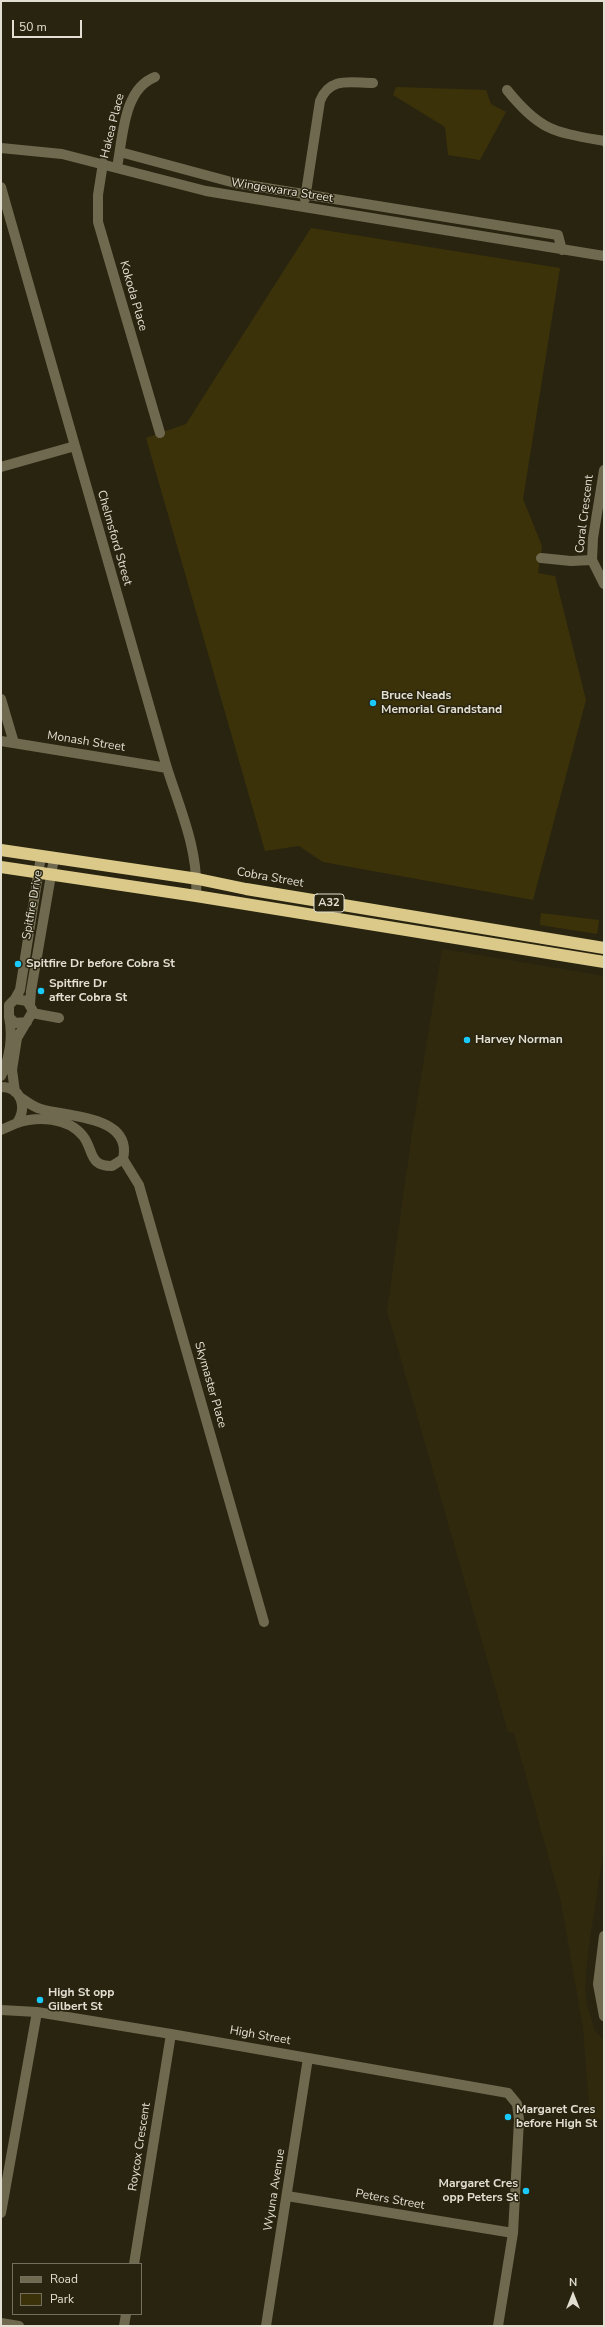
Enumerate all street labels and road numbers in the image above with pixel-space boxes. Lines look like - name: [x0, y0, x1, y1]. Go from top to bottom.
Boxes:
- street label: Hakea Place: [98, 92, 128, 160]
- street label: Wingewarra Street: [230, 176, 334, 206]
- street label: Kokoda Place: [116, 259, 150, 333]
- street label: Coral Crescent: [573, 474, 597, 554]
- street label: Chelmsford Street: [94, 489, 134, 587]
- street label: Monash Street: [46, 729, 126, 755]
- street label: Cobra Street: [235, 865, 305, 891]
- street label: Spitfire Drive: [20, 869, 46, 941]
- road number: A32: [314, 894, 344, 912]
- street label: Skymaster Place: [191, 1340, 229, 1430]
- street label: High Street: [228, 2024, 292, 2048]
- street label: Roycox Crescent: [126, 2102, 154, 2192]
- street label: Wyuna Avenue: [261, 2148, 289, 2232]
- street label: Peters Street: [354, 2187, 426, 2213]

